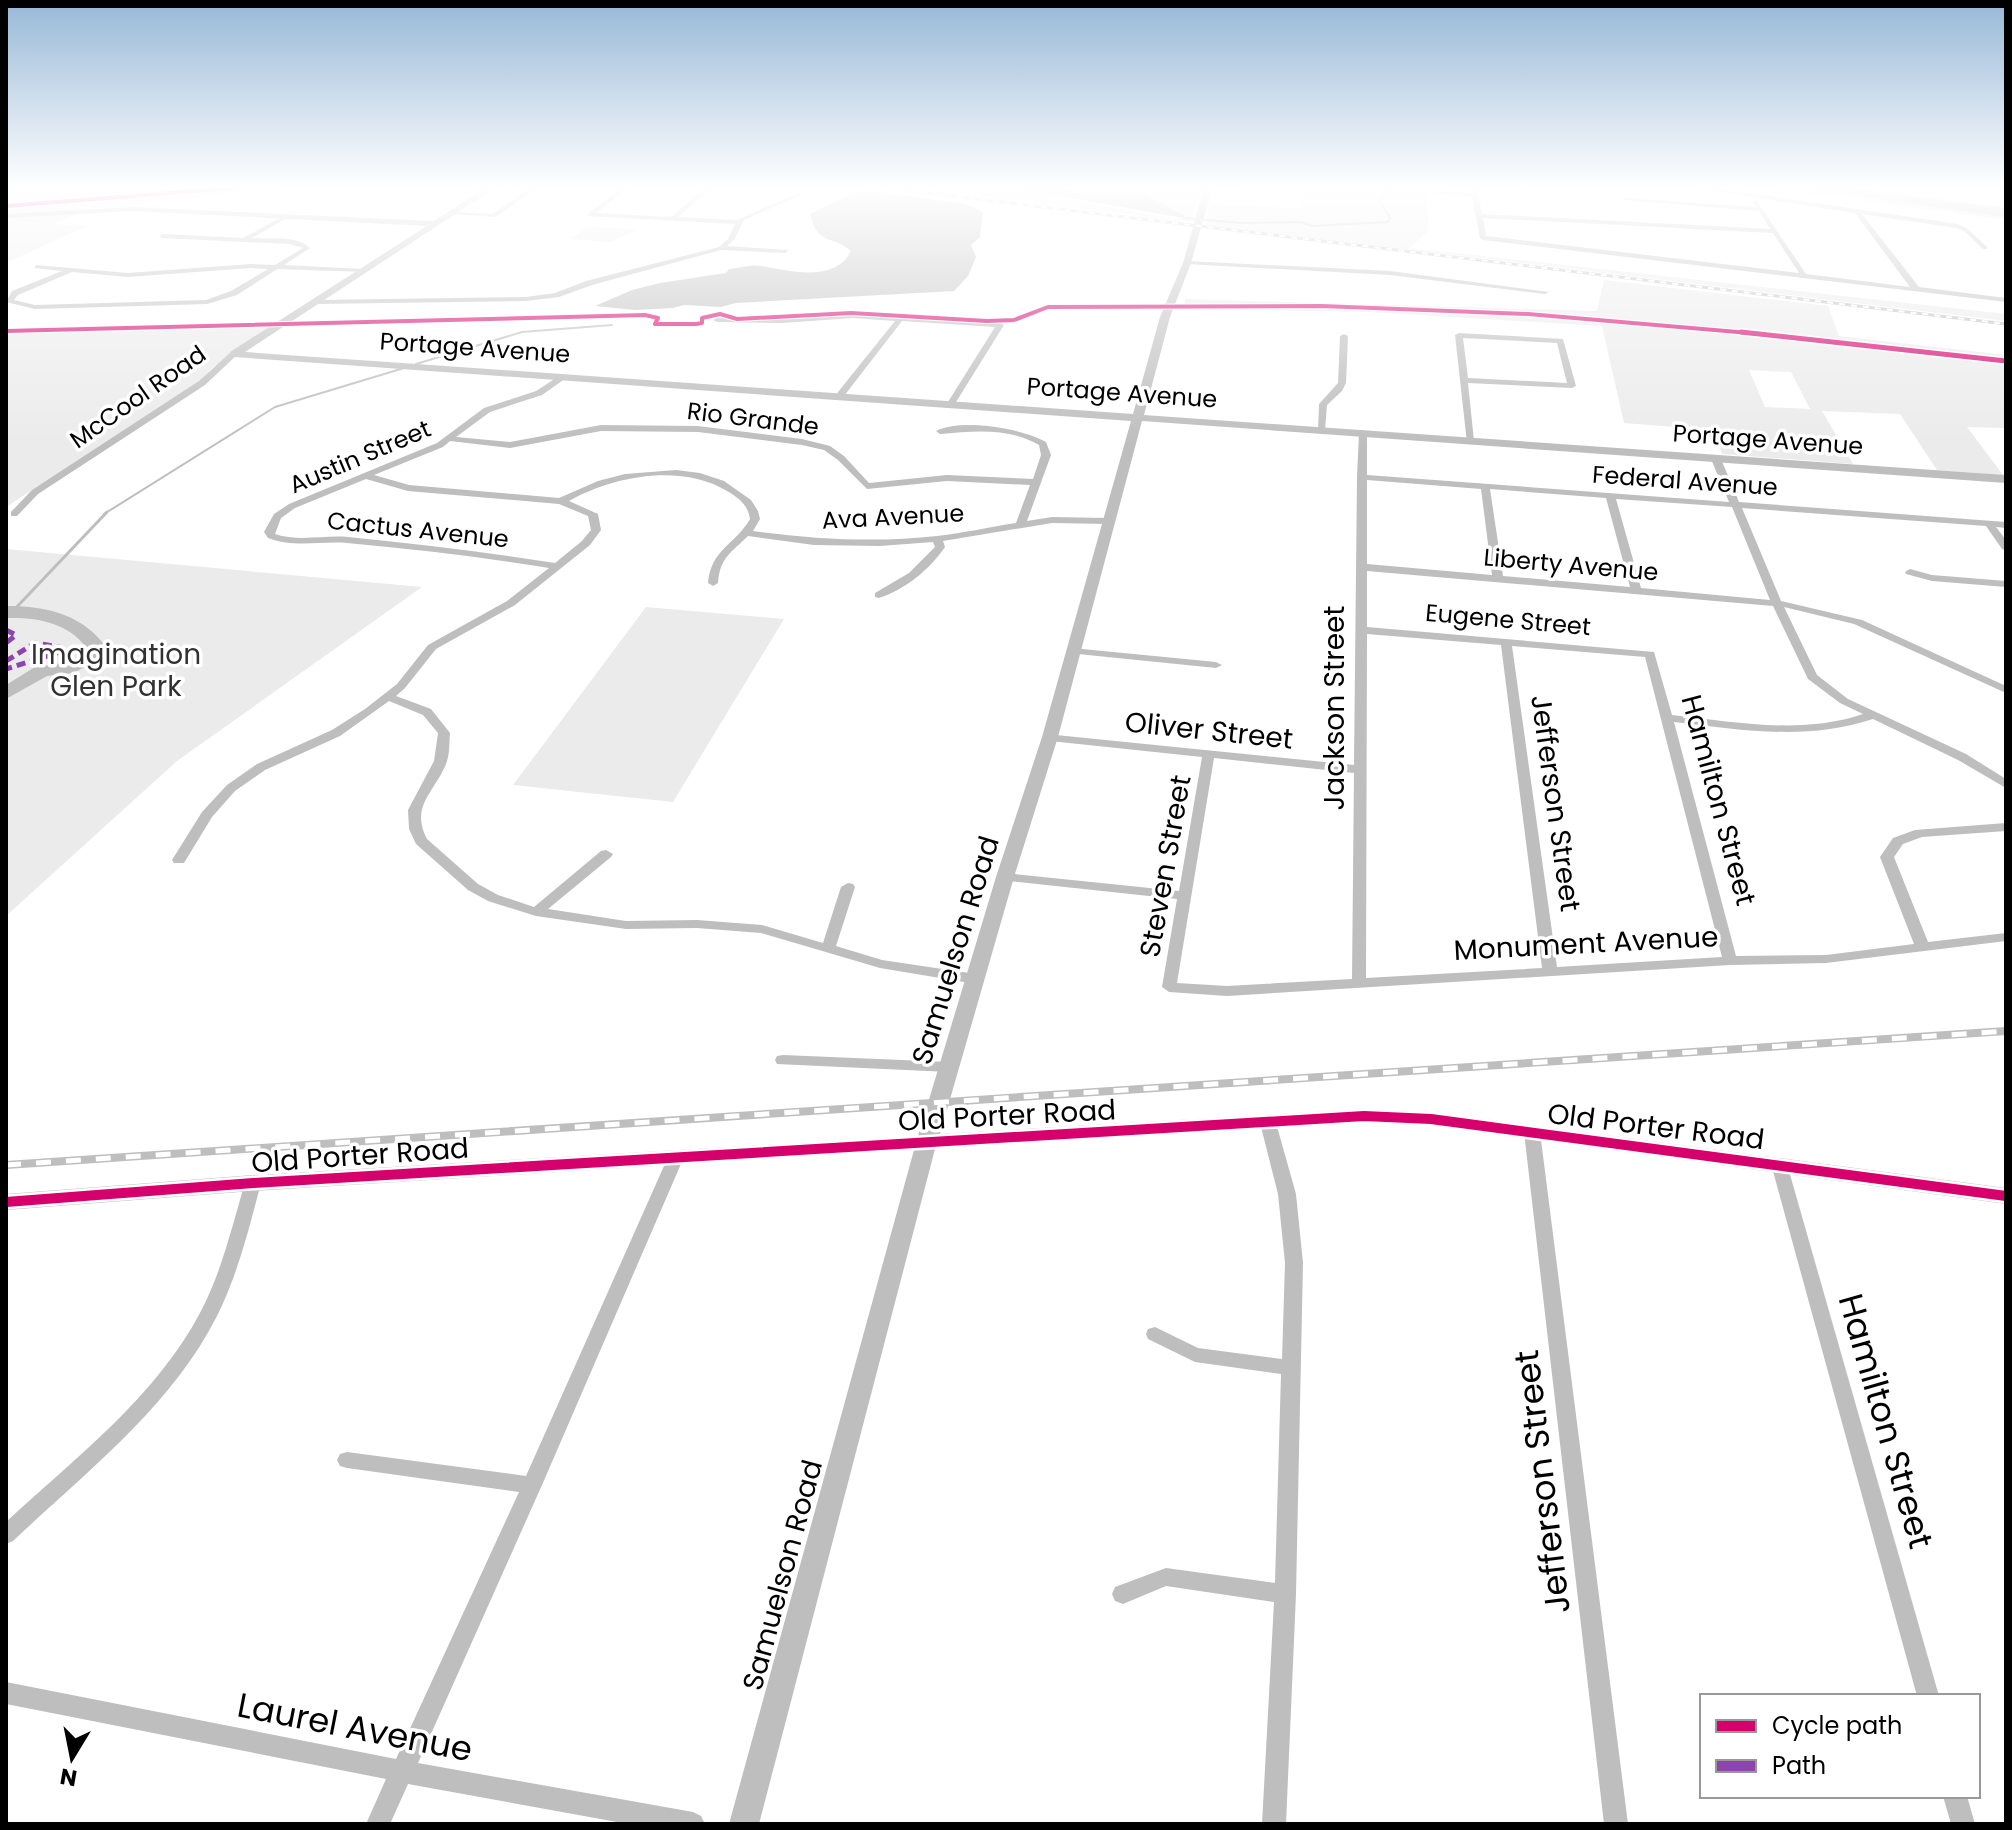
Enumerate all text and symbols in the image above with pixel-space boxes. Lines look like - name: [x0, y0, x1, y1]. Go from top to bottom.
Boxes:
- street label: Portage Avenue: [379, 324, 571, 371]
- street label: McCool Road: [63, 337, 212, 456]
- street label: Portage Avenue: [1026, 369, 1218, 416]
- street label: Rio Grande: [685, 394, 821, 443]
- street label: Austin Street: [284, 412, 436, 501]
- street label: Portage Avenue: [1672, 416, 1864, 463]
- street label: Federal Avenue: [1591, 458, 1779, 503]
- street label: Ava Avenue: [821, 496, 965, 537]
- street label: Cactus Avenue: [326, 504, 511, 555]
- street label: Liberty Avenue: [1482, 540, 1660, 589]
- street label: Eugene Street: [1424, 596, 1592, 643]
- street label: Jackson Street: [1315, 605, 1354, 811]
- park label: Imagination Glen Park: [31, 635, 201, 706]
- street label: Hamilton Street: [1672, 691, 1765, 910]
- street label: Jefferson Street: [1521, 692, 1590, 914]
- street label: Oliver Street: [1123, 702, 1295, 759]
- street label: Steven Street: [1130, 772, 1201, 960]
- street label: Samuelson Road: [902, 831, 1009, 1069]
- street label: Monument Avenue: [1453, 917, 1719, 970]
- street label: Old Porter Road: [897, 1090, 1117, 1141]
- street label: Old Porter Road: [1545, 1094, 1767, 1159]
- street label: Old Porter Road: [250, 1128, 470, 1183]
- street label: Hamilton Street: [1827, 1288, 1945, 1554]
- street label: Jefferson Street: [1502, 1347, 1582, 1617]
- street label: Samuelson Road: [733, 1456, 832, 1695]
- street label: Laurel Avenue: [233, 1681, 477, 1773]
- legend: [1700, 1694, 1980, 1798]
- text: Cycle path: [1772, 1709, 1902, 1742]
- north arrow: [32, 1718, 112, 1798]
- text: Path: [1772, 1749, 1826, 1782]
- text: N: [58, 1761, 79, 1794]

